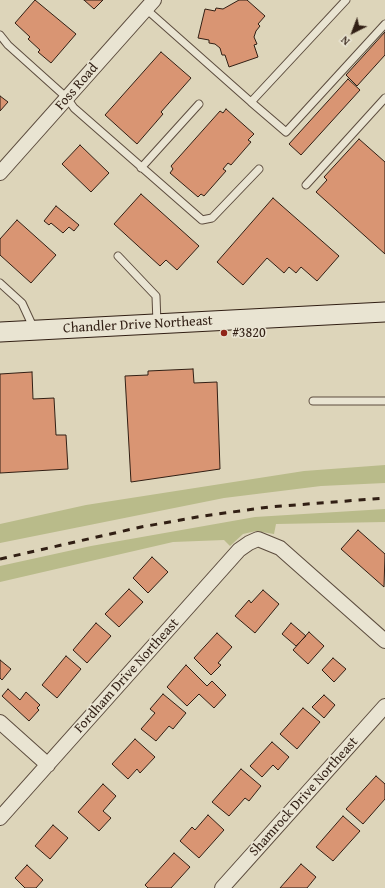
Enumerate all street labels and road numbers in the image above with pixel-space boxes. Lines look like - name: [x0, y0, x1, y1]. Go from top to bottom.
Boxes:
- street label: Foss Road: [52, 60, 102, 114]
- street label: Chandler Drive Northeast: [63, 313, 213, 337]
- street label: Fordham Drive Northeast: [71, 615, 183, 737]
- street label: Shamrock Drive Northeast: [246, 734, 362, 860]

